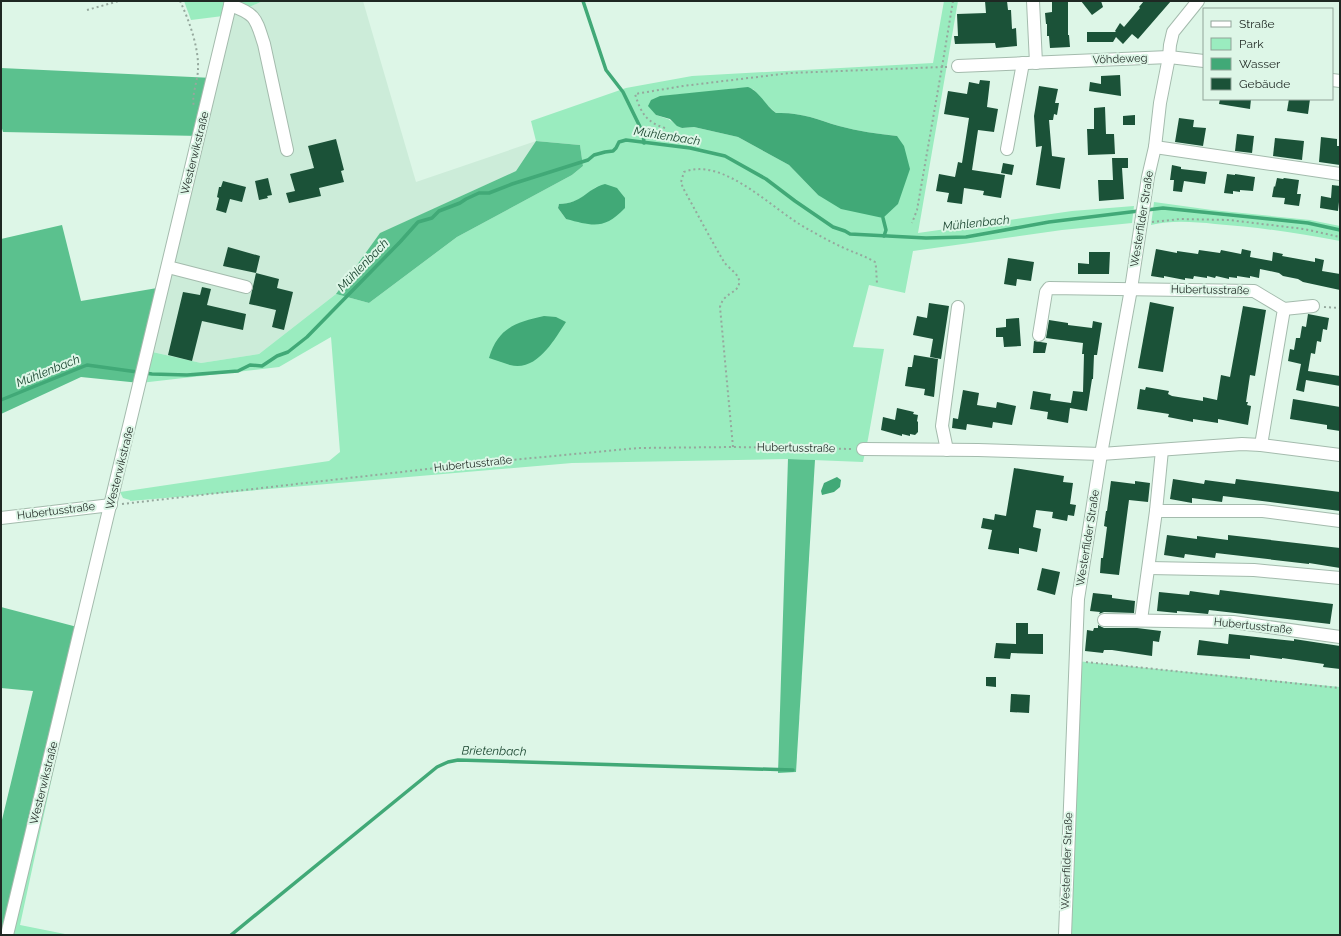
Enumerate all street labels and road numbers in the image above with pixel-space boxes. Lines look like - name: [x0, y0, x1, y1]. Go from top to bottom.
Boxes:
- street label: Vöhdeweg: [1092, 52, 1148, 66]
- street label: Westerwikstraße: [178, 110, 212, 196]
- street label: Westerfilder Straße: [1128, 169, 1156, 268]
- street label: Hubertusstraße: [1171, 283, 1250, 297]
- street label: Westerwikstraße: [103, 425, 137, 511]
- street label: Hubertusstraße: [757, 441, 836, 455]
- street label: Hubertusstraße: [433, 453, 513, 475]
- street label: Westerfilder Straße: [1074, 488, 1102, 587]
- street label: Hubertusstraße: [16, 500, 96, 522]
- street label: Hubertusstraße: [1213, 615, 1293, 637]
- street label: Westerwikstraße: [27, 740, 61, 826]
- street label: Westerfilder Straße: [1059, 812, 1075, 910]

